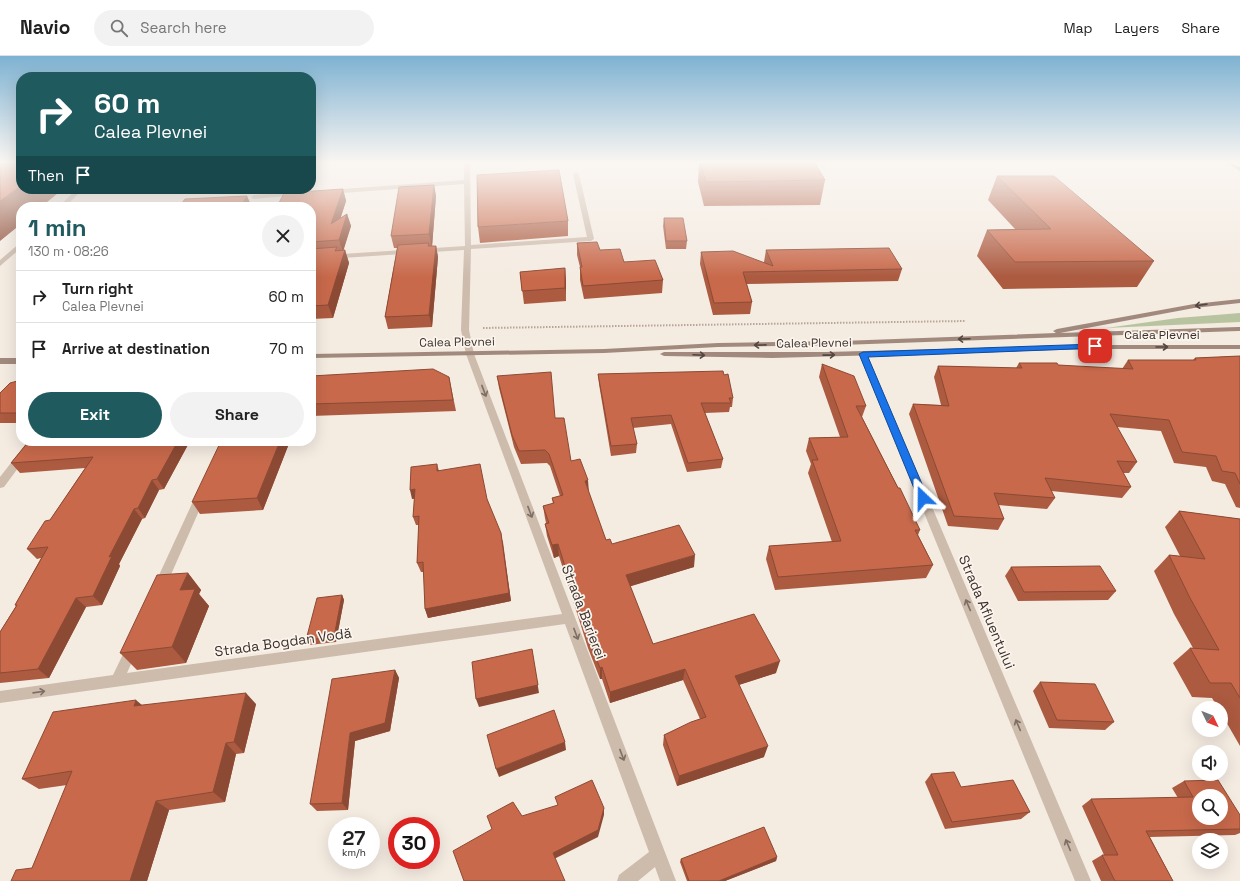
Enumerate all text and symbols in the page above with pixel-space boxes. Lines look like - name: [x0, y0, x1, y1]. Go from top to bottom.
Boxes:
- search box: [94, 10, 374, 46]
- text: Navio: [20, 15, 70, 40]
- icon: search: [108, 17, 130, 39]
- text: Search here: [140, 18, 227, 37]
- text: Map: [1063, 19, 1093, 37]
- text: Layers: [1115, 19, 1159, 37]
- text: Share: [1181, 19, 1220, 37]
- text: 60 m: [94, 85, 160, 121]
- icon: right: [28, 88, 80, 140]
- text: Calea Plevnei: [94, 120, 207, 143]
- icon: arrive: [72, 164, 94, 186]
- text: Then: [28, 166, 64, 185]
- text: 1 min: [28, 212, 87, 243]
- button: close: [262, 215, 304, 257]
- text: 130 m · 08:26: [28, 243, 109, 260]
- text: Turn right: [62, 279, 133, 298]
- icon: right: [28, 286, 50, 308]
- text: 60 m: [268, 287, 304, 306]
- text: Calea Plevnei: [62, 298, 144, 315]
- one-way arrow: [1195, 301, 1208, 309]
- street label: Calea Plevnei: [1124, 327, 1200, 343]
- pin: [1078, 329, 1112, 363]
- street label: Calea Plevnei: [419, 333, 495, 351]
- street label: Calea Plevnei: [776, 334, 852, 352]
- icon: arrive: [1084, 335, 1106, 357]
- one-way arrow: [958, 336, 971, 343]
- icon: arrive: [28, 338, 50, 360]
- text: Arrive at destination: [62, 339, 210, 358]
- text: 70 m: [269, 339, 304, 358]
- one-way arrow: [754, 341, 767, 348]
- one-way arrow: [1155, 343, 1168, 351]
- one-way arrow: [822, 351, 835, 359]
- one-way arrow: [692, 352, 705, 359]
- one-way arrow: [480, 384, 488, 396]
- button: Exit: [28, 392, 162, 438]
- button: Share: [170, 392, 304, 438]
- position arrow: [902, 477, 944, 519]
- one-way arrow: [527, 506, 535, 518]
- street label: Strada Afluentului: [955, 552, 1019, 672]
- street label: Strada Barierei: [558, 562, 610, 662]
- one-way arrow: [963, 600, 971, 612]
- street label: Strada Bogdan Vodă: [213, 623, 353, 661]
- one-way arrow: [573, 627, 581, 639]
- one-way arrow: [32, 688, 45, 696]
- north arrow: [1192, 701, 1228, 737]
- map controls: [1192, 701, 1228, 869]
- one-way arrow: [1014, 720, 1021, 732]
- button: sound: [1192, 745, 1228, 781]
- one-way arrow: [618, 749, 626, 761]
- button: search: [1192, 789, 1228, 825]
- speed limit sign: 30: [388, 817, 440, 869]
- text: 27: [343, 825, 365, 851]
- button: layers: [1192, 833, 1228, 869]
- one-way arrow: [1064, 839, 1072, 851]
- text: km/h: [342, 846, 366, 859]

